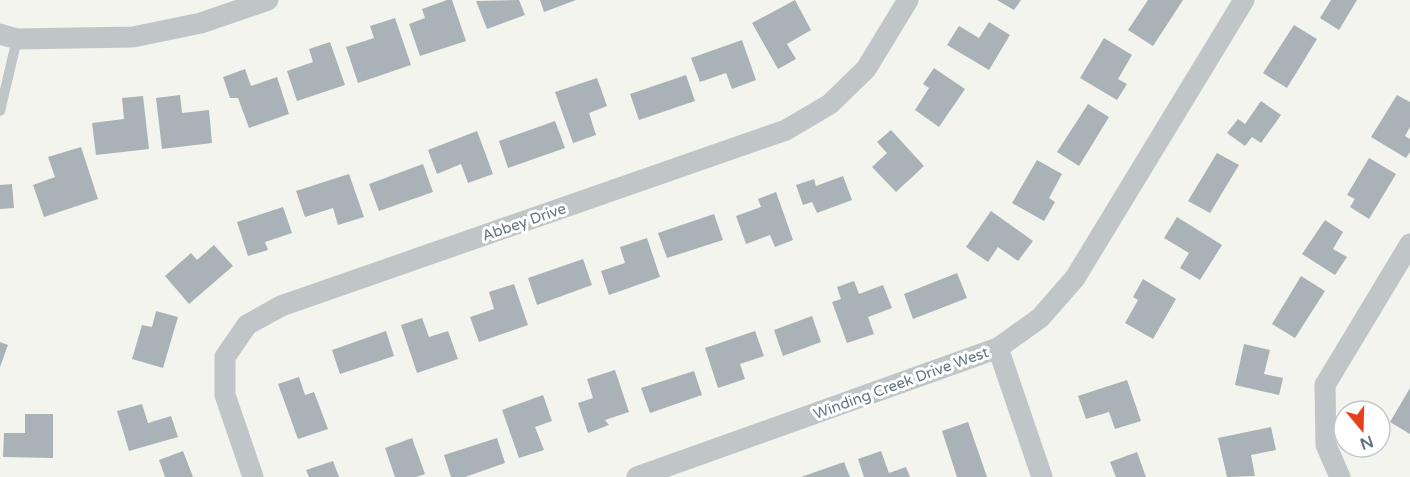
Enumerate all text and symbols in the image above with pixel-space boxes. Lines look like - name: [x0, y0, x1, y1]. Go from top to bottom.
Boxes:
- street label: Abbey Drive: [480, 199, 568, 245]
- street label: Winding Creek Drive West: [811, 343, 991, 423]
- north arrow: [1332, 399, 1392, 459]
- text: N: [1357, 431, 1376, 454]

